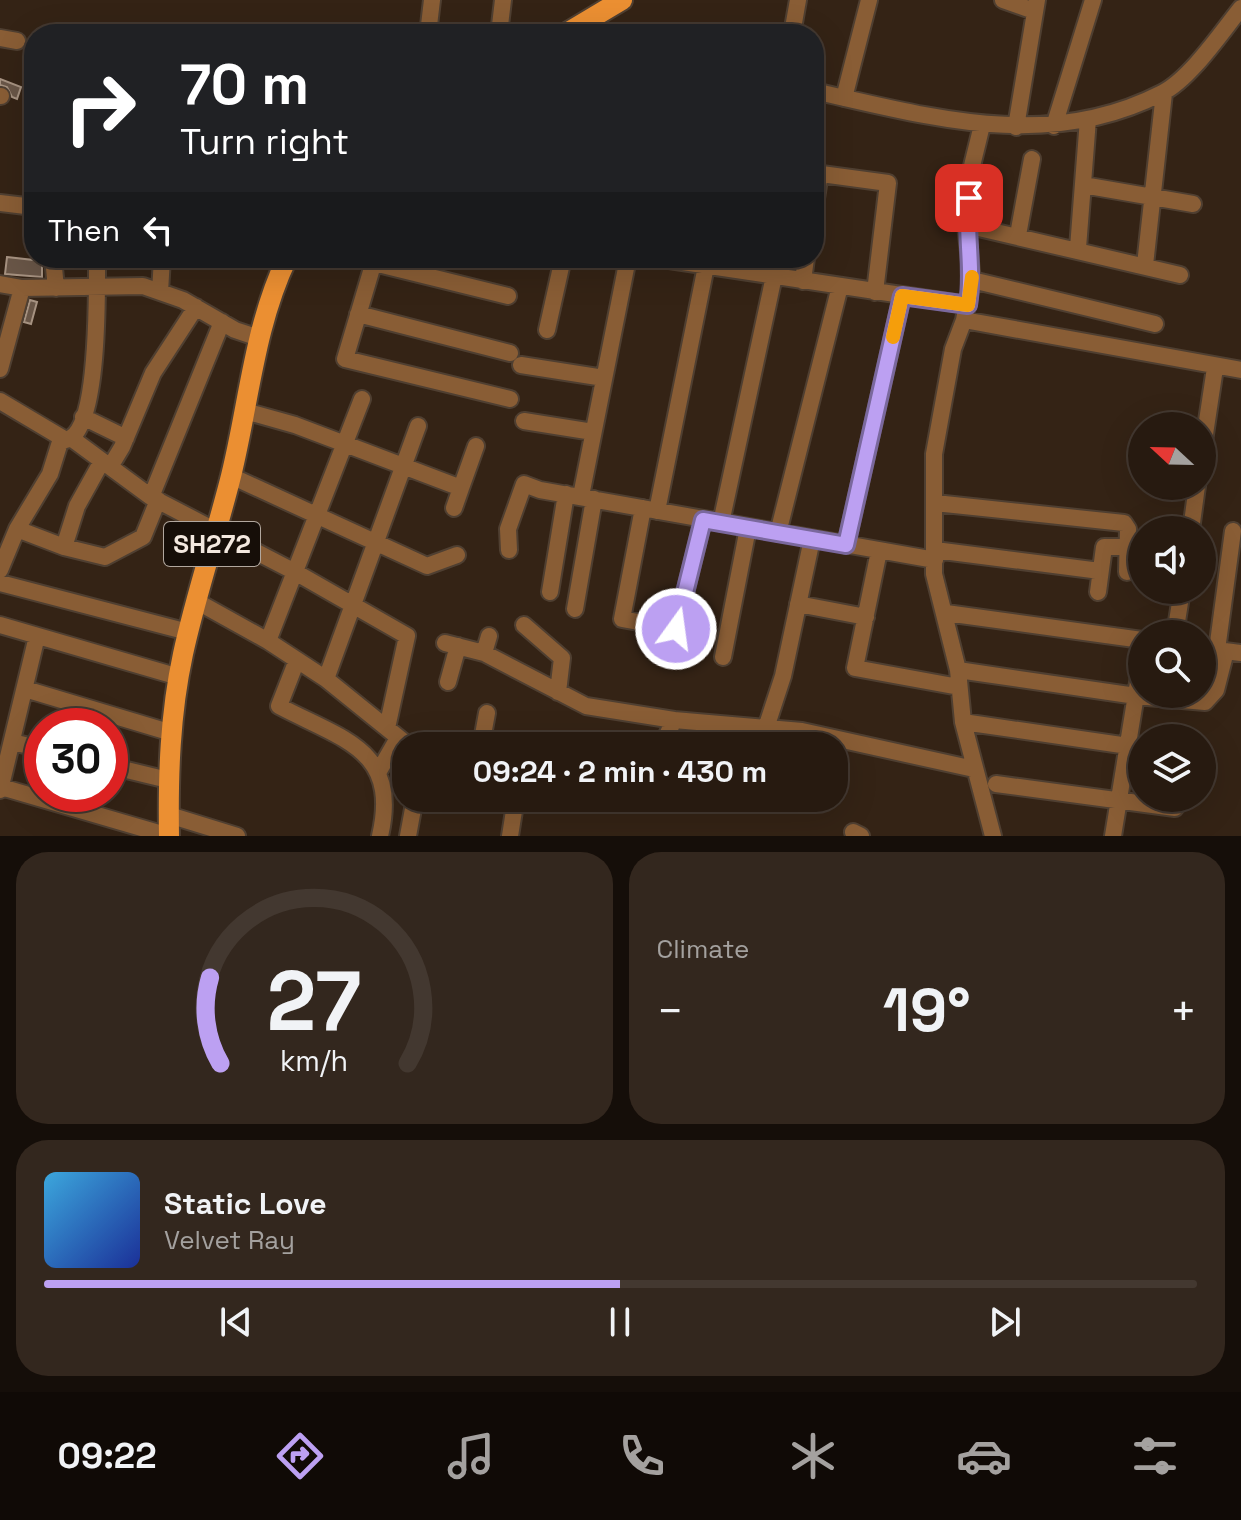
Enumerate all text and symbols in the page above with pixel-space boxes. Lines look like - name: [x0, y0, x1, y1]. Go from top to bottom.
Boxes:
- text: 70 m: [180, 49, 309, 120]
- icon: right: [48, 56, 152, 160]
- text: Turn right: [180, 119, 349, 165]
- pin: [935, 164, 1003, 232]
- icon: arrive: [947, 176, 991, 220]
- icon: left: [136, 208, 180, 252]
- text: Then: [48, 211, 120, 250]
- north arrow: [1128, 412, 1216, 500]
- map controls: [1128, 412, 1216, 812]
- button: sound: [1128, 516, 1216, 604]
- road number: SH272: [164, 522, 260, 566]
- position arrow: [634, 587, 718, 671]
- button: search: [1128, 620, 1216, 708]
- speed limit sign: 30: [24, 708, 128, 812]
- button: layers: [1128, 724, 1216, 812]
- text: 09:24 · 2 min · 430 m: [473, 752, 767, 791]
- text: Climate: [657, 932, 749, 966]
- text: 27: [267, 948, 362, 1054]
- text: 19°: [883, 972, 971, 1049]
- text: −: [657, 983, 684, 1039]
- text: +: [1170, 983, 1197, 1039]
- text: km/h: [280, 1043, 348, 1079]
- text: Static Love: [164, 1184, 327, 1223]
- text: Velvet Ray: [164, 1223, 295, 1257]
- icon: previous: [214, 1300, 258, 1344]
- icon: pause: [598, 1300, 642, 1344]
- icon: next: [983, 1300, 1027, 1344]
- icon: directions: [272, 1428, 328, 1484]
- icon: music: [443, 1428, 499, 1484]
- icon: phone: [614, 1428, 670, 1484]
- icon: climate: [785, 1428, 841, 1484]
- icon: car: [956, 1428, 1012, 1484]
- icon: filters: [1127, 1428, 1183, 1484]
- text: 09:22: [58, 1433, 157, 1479]

